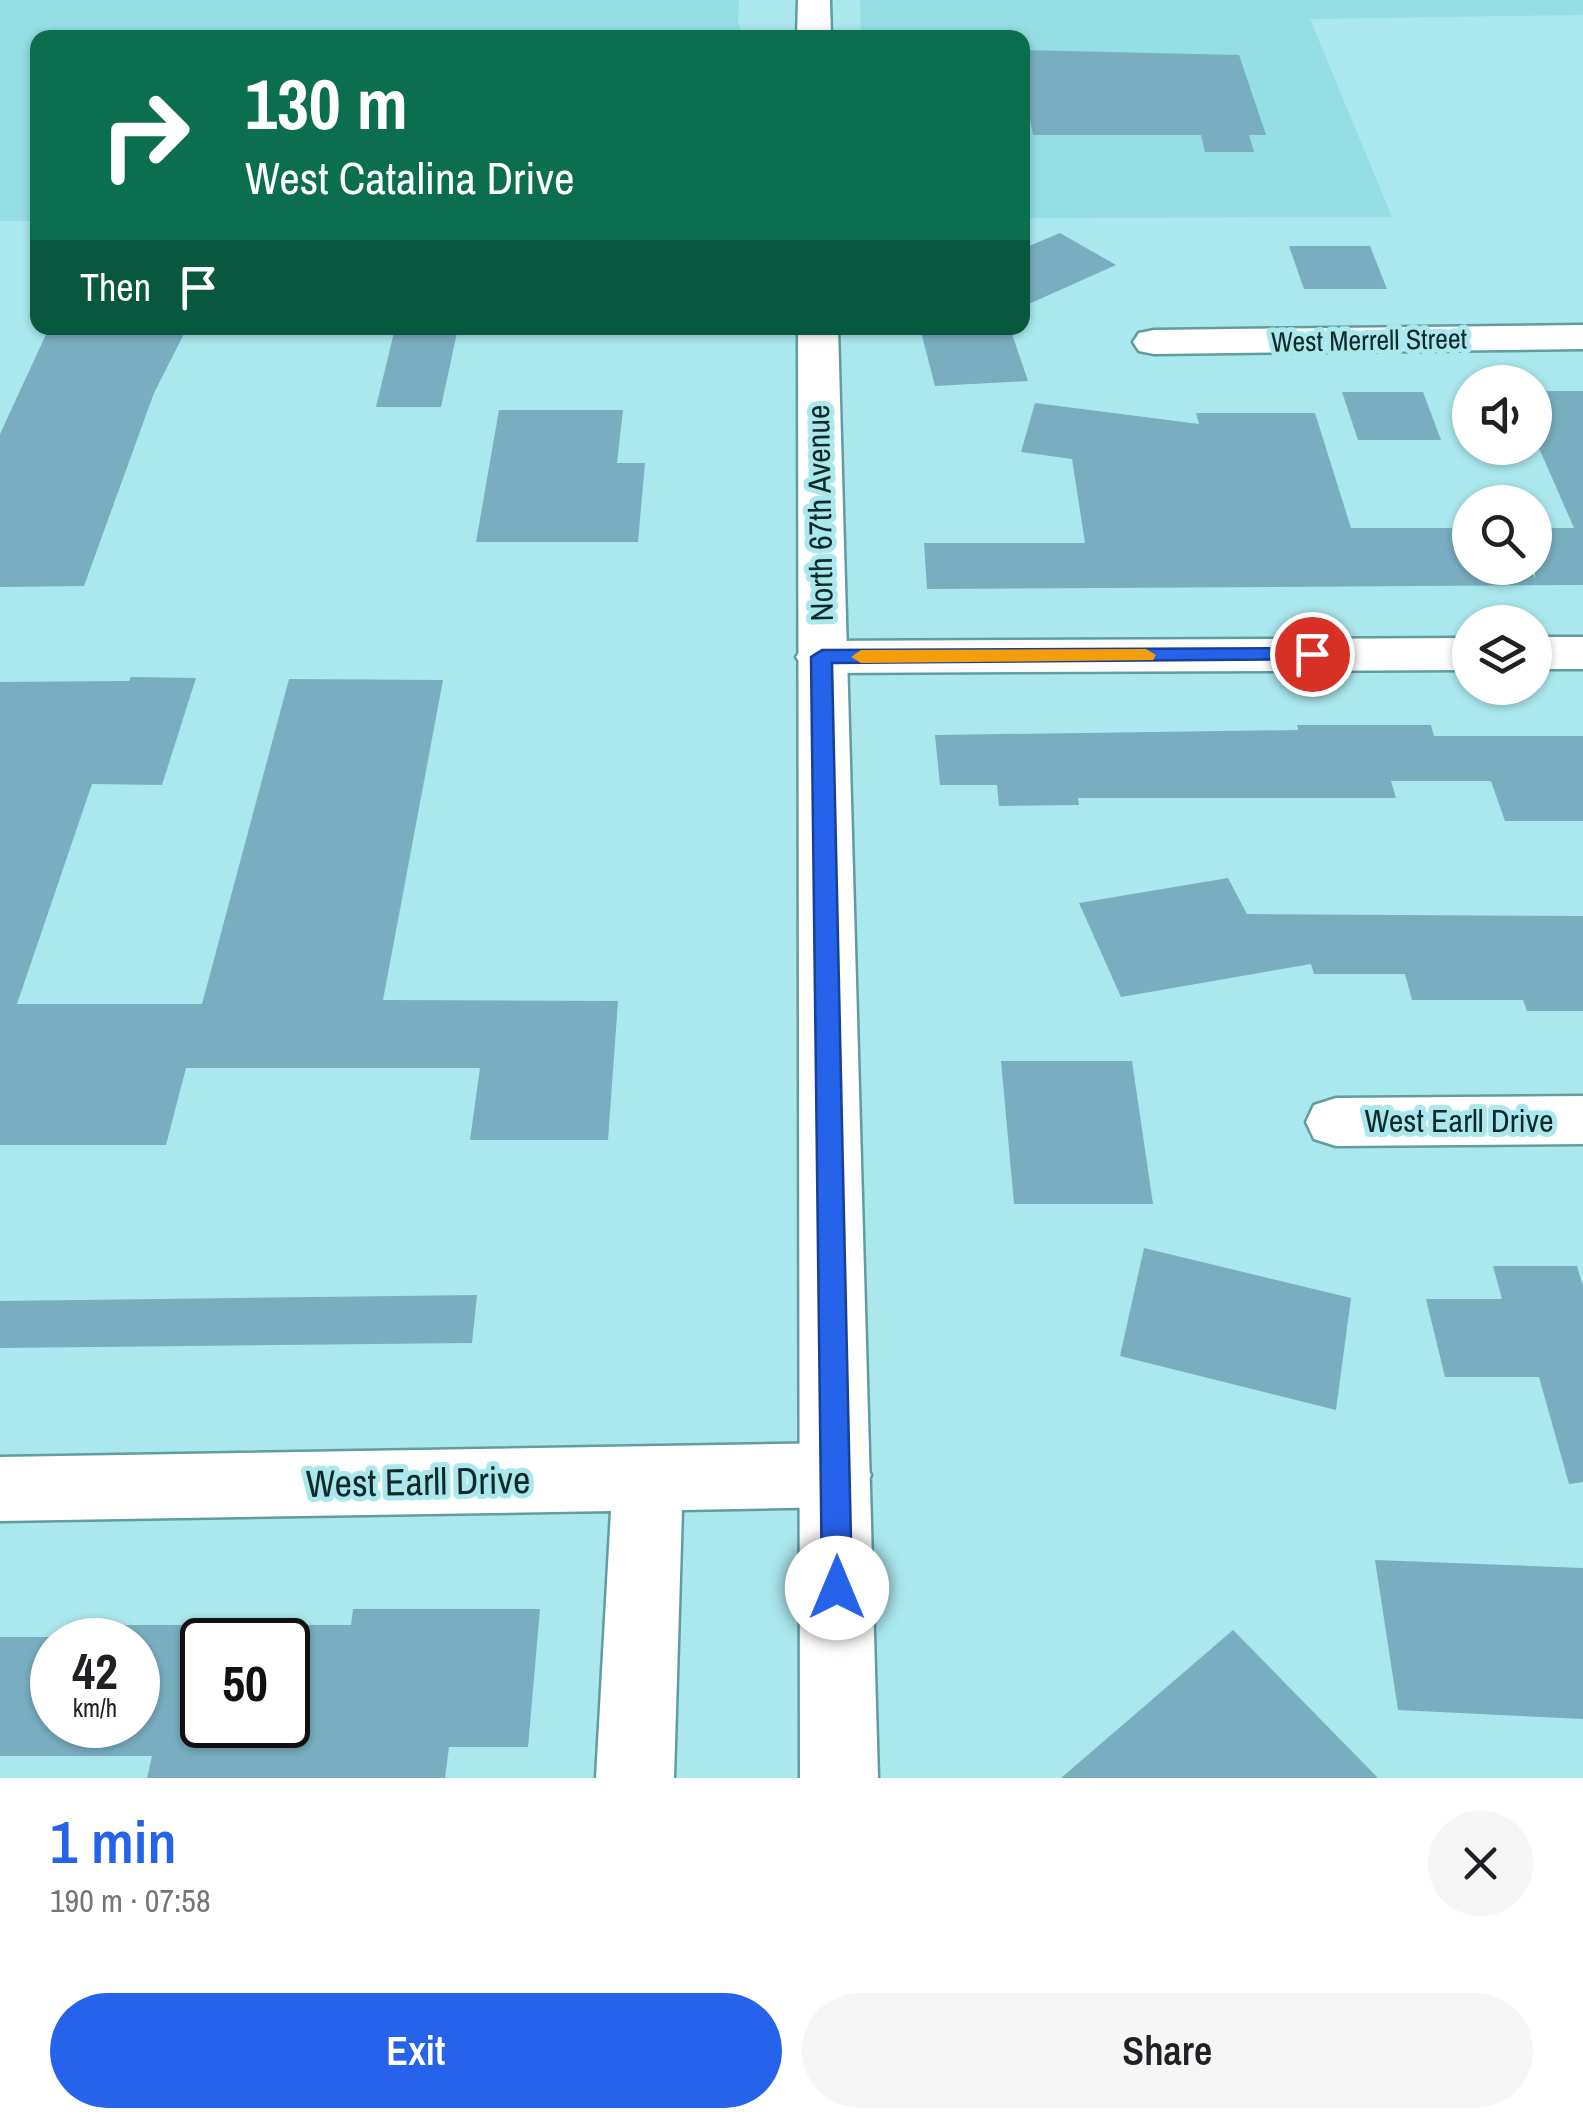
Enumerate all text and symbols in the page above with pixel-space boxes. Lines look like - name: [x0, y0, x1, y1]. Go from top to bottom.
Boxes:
- text: 130 m: [245, 57, 408, 151]
- icon: right: [80, 70, 210, 200]
- text: West Catalina Drive: [245, 147, 575, 208]
- icon: arrive: [171, 260, 226, 315]
- text: Then: [80, 262, 151, 313]
- street label: West Merrell Street: [1271, 319, 1467, 361]
- map controls: [1452, 365, 1552, 705]
- button: sound: [1452, 365, 1552, 465]
- street label: North 67th Avenue: [796, 404, 843, 622]
- button: search: [1452, 485, 1552, 585]
- button: layers: [1452, 605, 1552, 705]
- pin: [1270, 612, 1355, 697]
- icon: arrive: [1285, 627, 1340, 682]
- street label: West Earll Drive: [1364, 1099, 1554, 1142]
- street label: West Earll Drive: [305, 1454, 531, 1509]
- position arrow: [785, 1536, 889, 1640]
- speed limit sign: 50: [180, 1618, 310, 1748]
- text: 42: [72, 1637, 118, 1705]
- text: km/h: [73, 1691, 117, 1725]
- text: 1 min: [50, 1801, 177, 1882]
- button: close: [1428, 1811, 1533, 1916]
- text: 190 m · 07:58: [50, 1879, 210, 1922]
- button: Exit: [50, 1993, 782, 2108]
- button: Share: [802, 1993, 1533, 2108]

